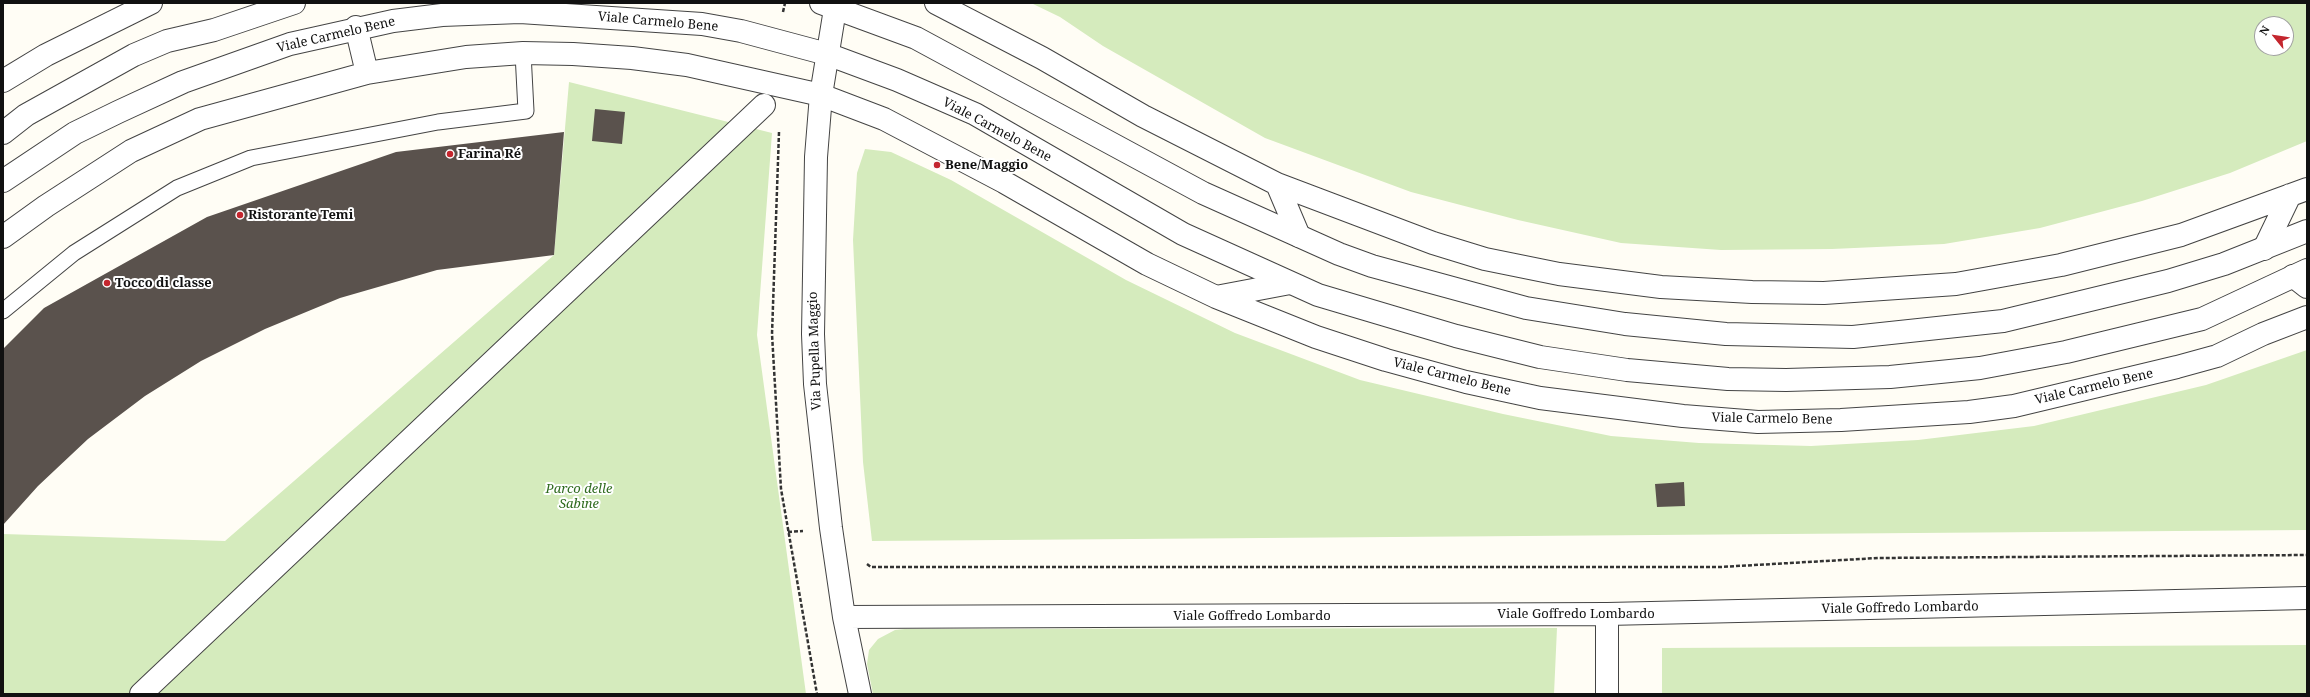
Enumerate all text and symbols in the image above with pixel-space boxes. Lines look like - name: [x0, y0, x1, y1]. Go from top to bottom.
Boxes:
- street label: Viale Carmelo Bene: [597, 9, 719, 35]
- street label: Viale Carmelo Bene: [275, 14, 397, 56]
- north arrow: [2254, 16, 2294, 56]
- text: N: [2255, 23, 2273, 38]
- street label: Viale Carmelo Bene: [940, 95, 1054, 165]
- place label: Farina Ré: [458, 146, 521, 162]
- marker: Farina Ré: [445, 149, 455, 159]
- place label: Bene/Maggio: [945, 157, 1028, 173]
- marker: Bene/Maggio: [932, 160, 942, 170]
- place label: Ristorante Temi: [248, 207, 353, 223]
- marker: Ristorante Temi: [235, 210, 245, 220]
- place label: Tocco di classe: [115, 275, 212, 291]
- marker: Tocco di classe: [102, 278, 112, 288]
- street label: Via Pupella Maggio: [805, 291, 825, 411]
- street label: Viale Carmelo Bene: [1391, 355, 1513, 399]
- street label: Viale Carmelo Bene: [2033, 366, 2155, 408]
- street label: Viale Carmelo Bene: [1711, 410, 1833, 428]
- park label: Parco delle Sabine: [546, 481, 612, 512]
- street label: Viale Goffredo Lombardo: [1821, 599, 1979, 617]
- street label: Viale Goffredo Lombardo: [1497, 606, 1655, 622]
- street label: Viale Goffredo Lombardo: [1173, 608, 1331, 624]

